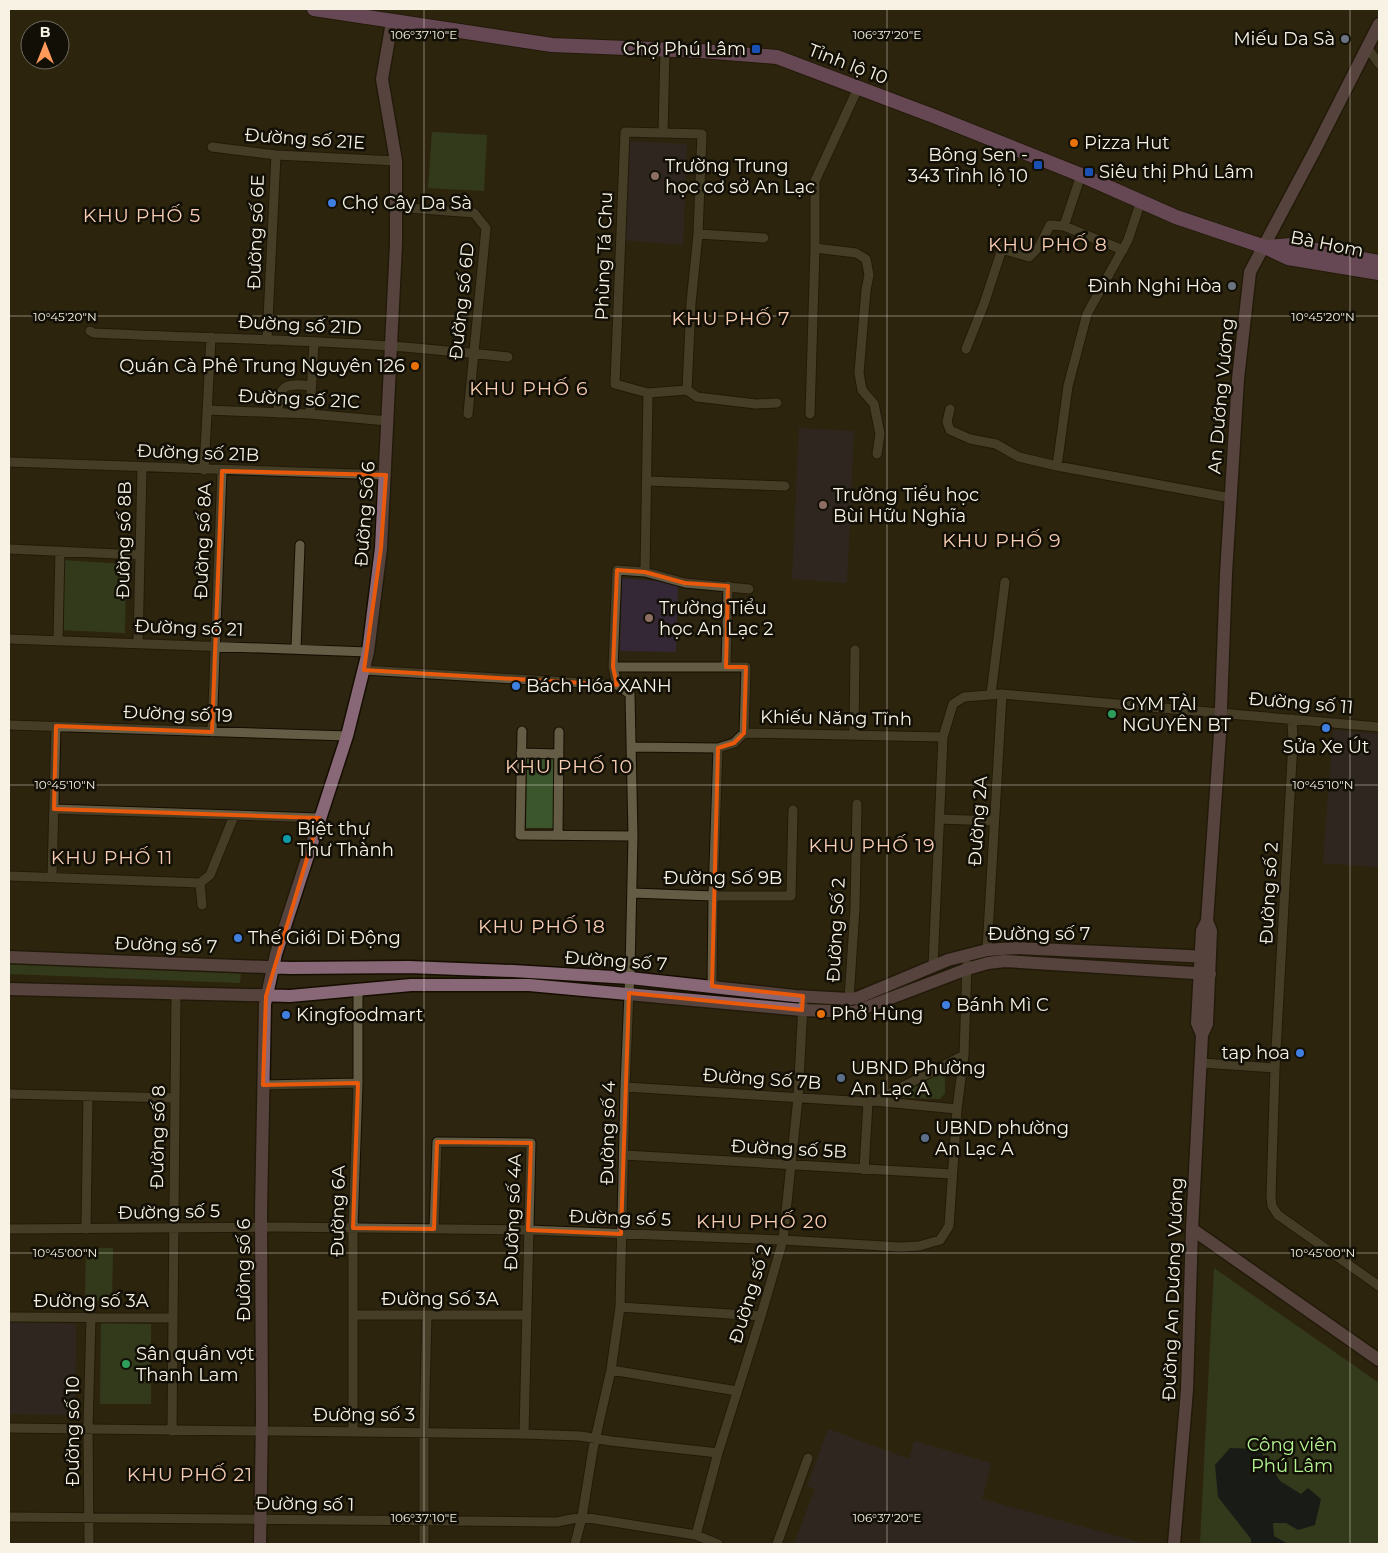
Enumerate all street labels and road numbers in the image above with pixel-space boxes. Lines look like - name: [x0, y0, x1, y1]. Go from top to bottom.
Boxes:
- street label: Tỉnh lộ 10: [805, 39, 891, 89]
- street label: Đường số 21E: [244, 124, 366, 154]
- street label: Đường số 6E: [243, 174, 269, 290]
- street label: Phùng Tá Chu: [591, 191, 617, 321]
- street label: Bà Hom: [1289, 226, 1365, 262]
- street label: Đường số 6D: [445, 241, 479, 361]
- street label: Đường số 21D: [238, 311, 362, 339]
- street label: An Dương Vương: [1203, 317, 1239, 475]
- street label: Đường số 21C: [238, 385, 361, 413]
- street label: Đường số 21B: [136, 440, 260, 466]
- street label: Đường Số 6: [350, 461, 380, 567]
- street label: Đường số 8B: [112, 481, 136, 599]
- street label: Đường số 8A: [190, 482, 216, 600]
- street label: Đường số 21: [134, 615, 244, 641]
- street label: Đường số 11: [1248, 687, 1354, 719]
- street label: Đường số 19: [123, 701, 233, 727]
- street label: Khiếu Năng Tĩnh: [760, 706, 912, 730]
- street label: Đường 2A: [964, 775, 992, 867]
- street label: Đường số 2: [1255, 841, 1283, 945]
- street label: Đường Số 9B: [664, 867, 782, 889]
- street label: Đường Số 2: [822, 877, 850, 983]
- street label: Đường số 7: [988, 923, 1090, 945]
- street label: Đường số 7: [114, 932, 218, 958]
- street label: Đường số 7: [564, 946, 668, 976]
- street label: Đường Số 7B: [702, 1064, 822, 1094]
- street label: Đường số 4: [596, 1081, 620, 1185]
- street label: Đường số 8: [146, 1085, 170, 1189]
- street label: Đường số 5B: [731, 1135, 847, 1163]
- street label: Đường số 4A: [500, 1153, 526, 1271]
- street label: Đường 6A: [326, 1165, 350, 1257]
- street label: Đường An Dương Vương: [1158, 1177, 1188, 1401]
- street label: Đường số 5: [118, 1200, 220, 1224]
- street label: Đường số 5: [569, 1205, 671, 1231]
- street label: Đường số 6: [233, 1218, 255, 1322]
- street label: Đường số 2: [725, 1242, 775, 1346]
- street label: Đường Số 3A: [381, 1288, 499, 1310]
- street label: Đường số 3A: [33, 1290, 149, 1312]
- street label: Đường số 10: [62, 1376, 84, 1486]
- street label: Đường số 3: [313, 1404, 415, 1426]
- street label: Đường số 1: [256, 1492, 354, 1516]

